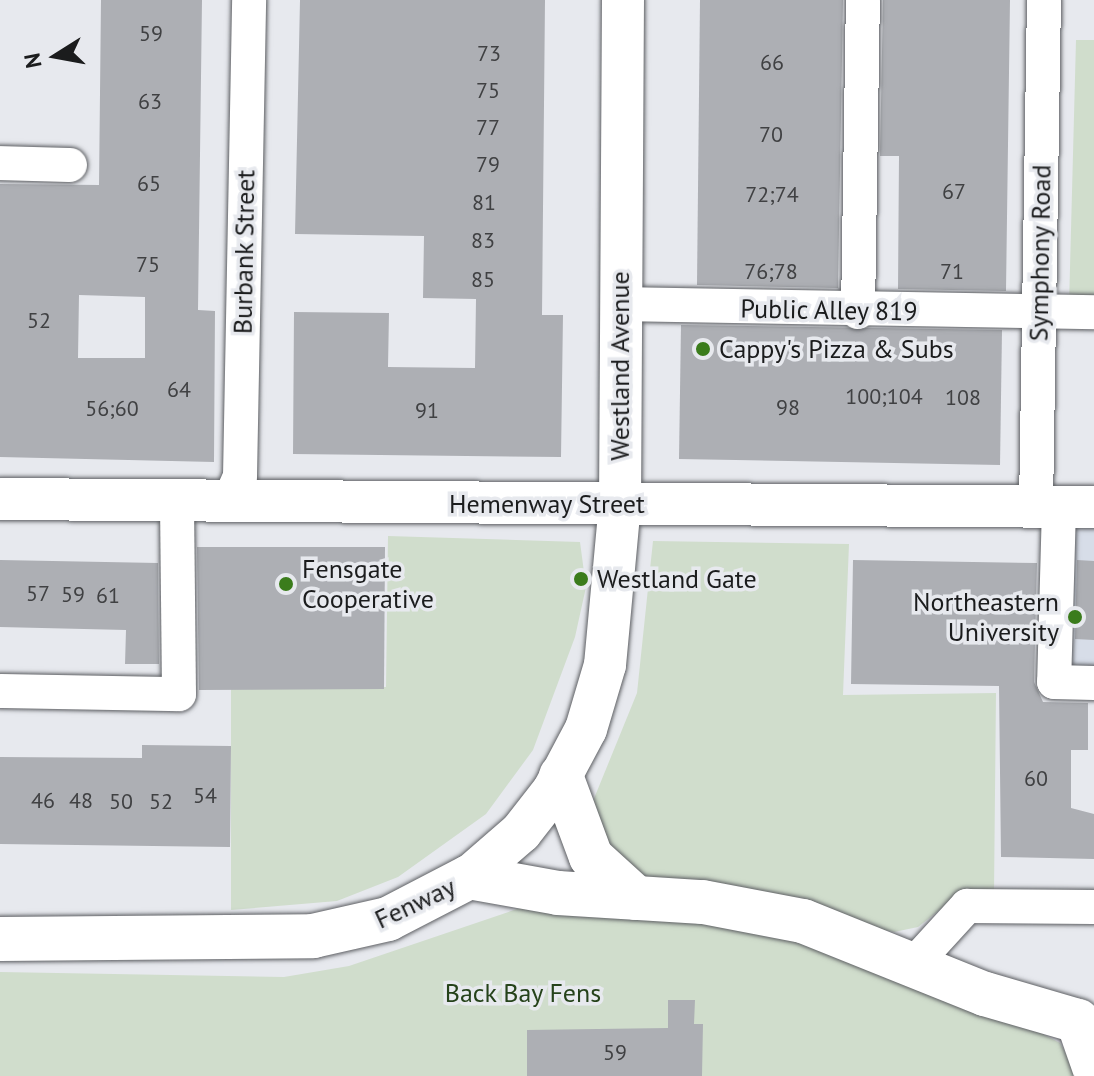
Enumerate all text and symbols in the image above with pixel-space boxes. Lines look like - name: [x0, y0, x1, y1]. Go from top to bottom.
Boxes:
- north arrow: [16, 16, 96, 96]
- house number: 59: [139, 21, 163, 47]
- house number: 73: [477, 41, 501, 67]
- house number: 66: [760, 50, 784, 76]
- text: N: [17, 51, 48, 70]
- house number: 75: [476, 78, 500, 104]
- house number: 63: [138, 89, 162, 115]
- house number: 77: [476, 115, 500, 141]
- house number: 70: [759, 122, 783, 148]
- house number: 79: [476, 152, 500, 178]
- street label: Symphony Road: [1023, 164, 1057, 342]
- street label: Burbank Street: [227, 169, 261, 335]
- house number: 65: [137, 171, 161, 197]
- house number: 67: [942, 179, 966, 205]
- house number: 72;74: [745, 182, 799, 208]
- house number: 81: [472, 190, 496, 216]
- house number: 83: [471, 228, 495, 254]
- house number: 75: [136, 252, 160, 278]
- house number: 76;78: [744, 259, 798, 285]
- house number: 71: [940, 259, 964, 285]
- house number: 85: [471, 267, 495, 293]
- street label: Westland Avenue: [604, 271, 636, 461]
- street label: Public Alley 819: [739, 293, 919, 327]
- house number: 52: [27, 308, 51, 334]
- place label: Cappy's Pizza & Subs: [719, 333, 954, 365]
- marker: Cappy's Pizza & Subs: [694, 340, 712, 358]
- house number: 64: [167, 377, 191, 403]
- house number: 100;104: [845, 384, 923, 410]
- house number: 108: [945, 385, 981, 411]
- house number: 98: [776, 395, 800, 421]
- house number: 56;60: [85, 396, 139, 422]
- house number: 91: [415, 398, 439, 424]
- street label: Hemenway Street: [449, 488, 645, 520]
- place label: Fensgate Cooperative: [302, 553, 434, 614]
- place label: Westland Gate: [597, 563, 757, 595]
- marker: Westland Gate: [572, 570, 590, 588]
- marker: Fensgate Cooperative: [277, 575, 295, 593]
- house number: 57: [26, 581, 50, 607]
- house number: 59: [61, 582, 85, 608]
- house number: 61: [96, 583, 120, 609]
- place label: Northeastern University: [913, 586, 1059, 648]
- marker: Northeastern University: [1066, 608, 1084, 626]
- house number: 60: [1024, 766, 1048, 792]
- house number: 54: [193, 783, 217, 809]
- house number: 46: [31, 788, 55, 814]
- house number: 48: [69, 788, 93, 814]
- house number: 50: [109, 789, 133, 815]
- house number: 52: [149, 789, 173, 815]
- street label: Fenway: [370, 871, 460, 935]
- park label: Back Bay Fens: [444, 977, 602, 1009]
- house number: 59: [603, 1040, 627, 1066]

